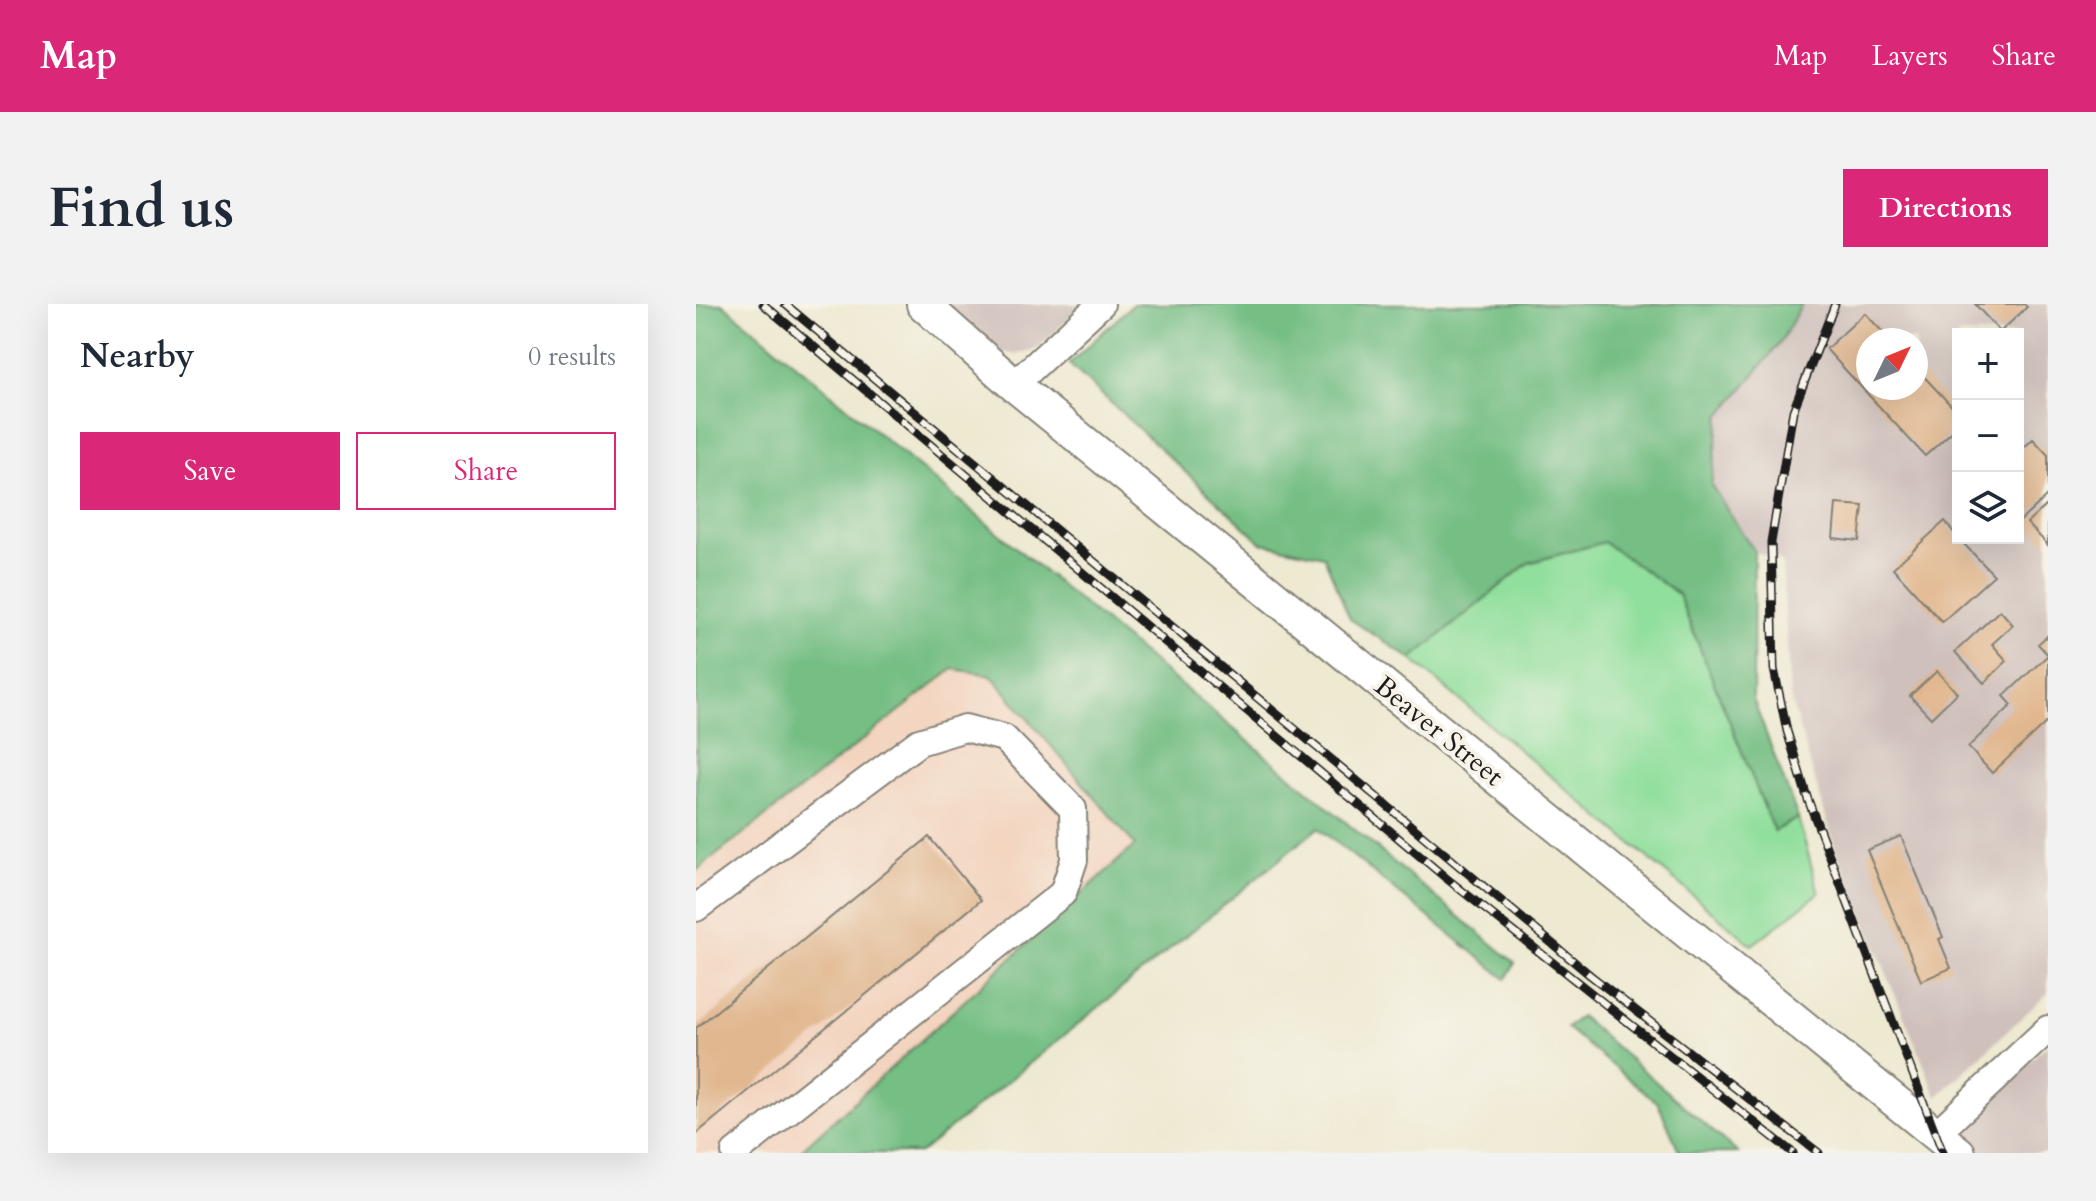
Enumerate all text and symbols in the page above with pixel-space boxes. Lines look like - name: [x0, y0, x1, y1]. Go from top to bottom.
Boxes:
- text: Map: [40, 30, 117, 82]
- text: Map: [1774, 37, 1827, 75]
- text: Layers: [1871, 37, 1948, 75]
- text: Share: [1992, 37, 2056, 75]
- button: Directions: [1843, 169, 2048, 247]
- text: Find us: [48, 171, 234, 246]
- north arrow: [1856, 328, 1928, 400]
- map controls: [1952, 328, 2024, 544]
- button: +: [1952, 328, 2024, 400]
- text: Nearby: [80, 333, 195, 379]
- text: 0 results: [528, 339, 616, 374]
- button: −: [1952, 400, 2024, 472]
- button: Save: [80, 432, 340, 510]
- button: Share: [356, 432, 616, 510]
- button: layers: [1952, 472, 2024, 544]
- street label: Beaver Street: [1366, 667, 1512, 795]

